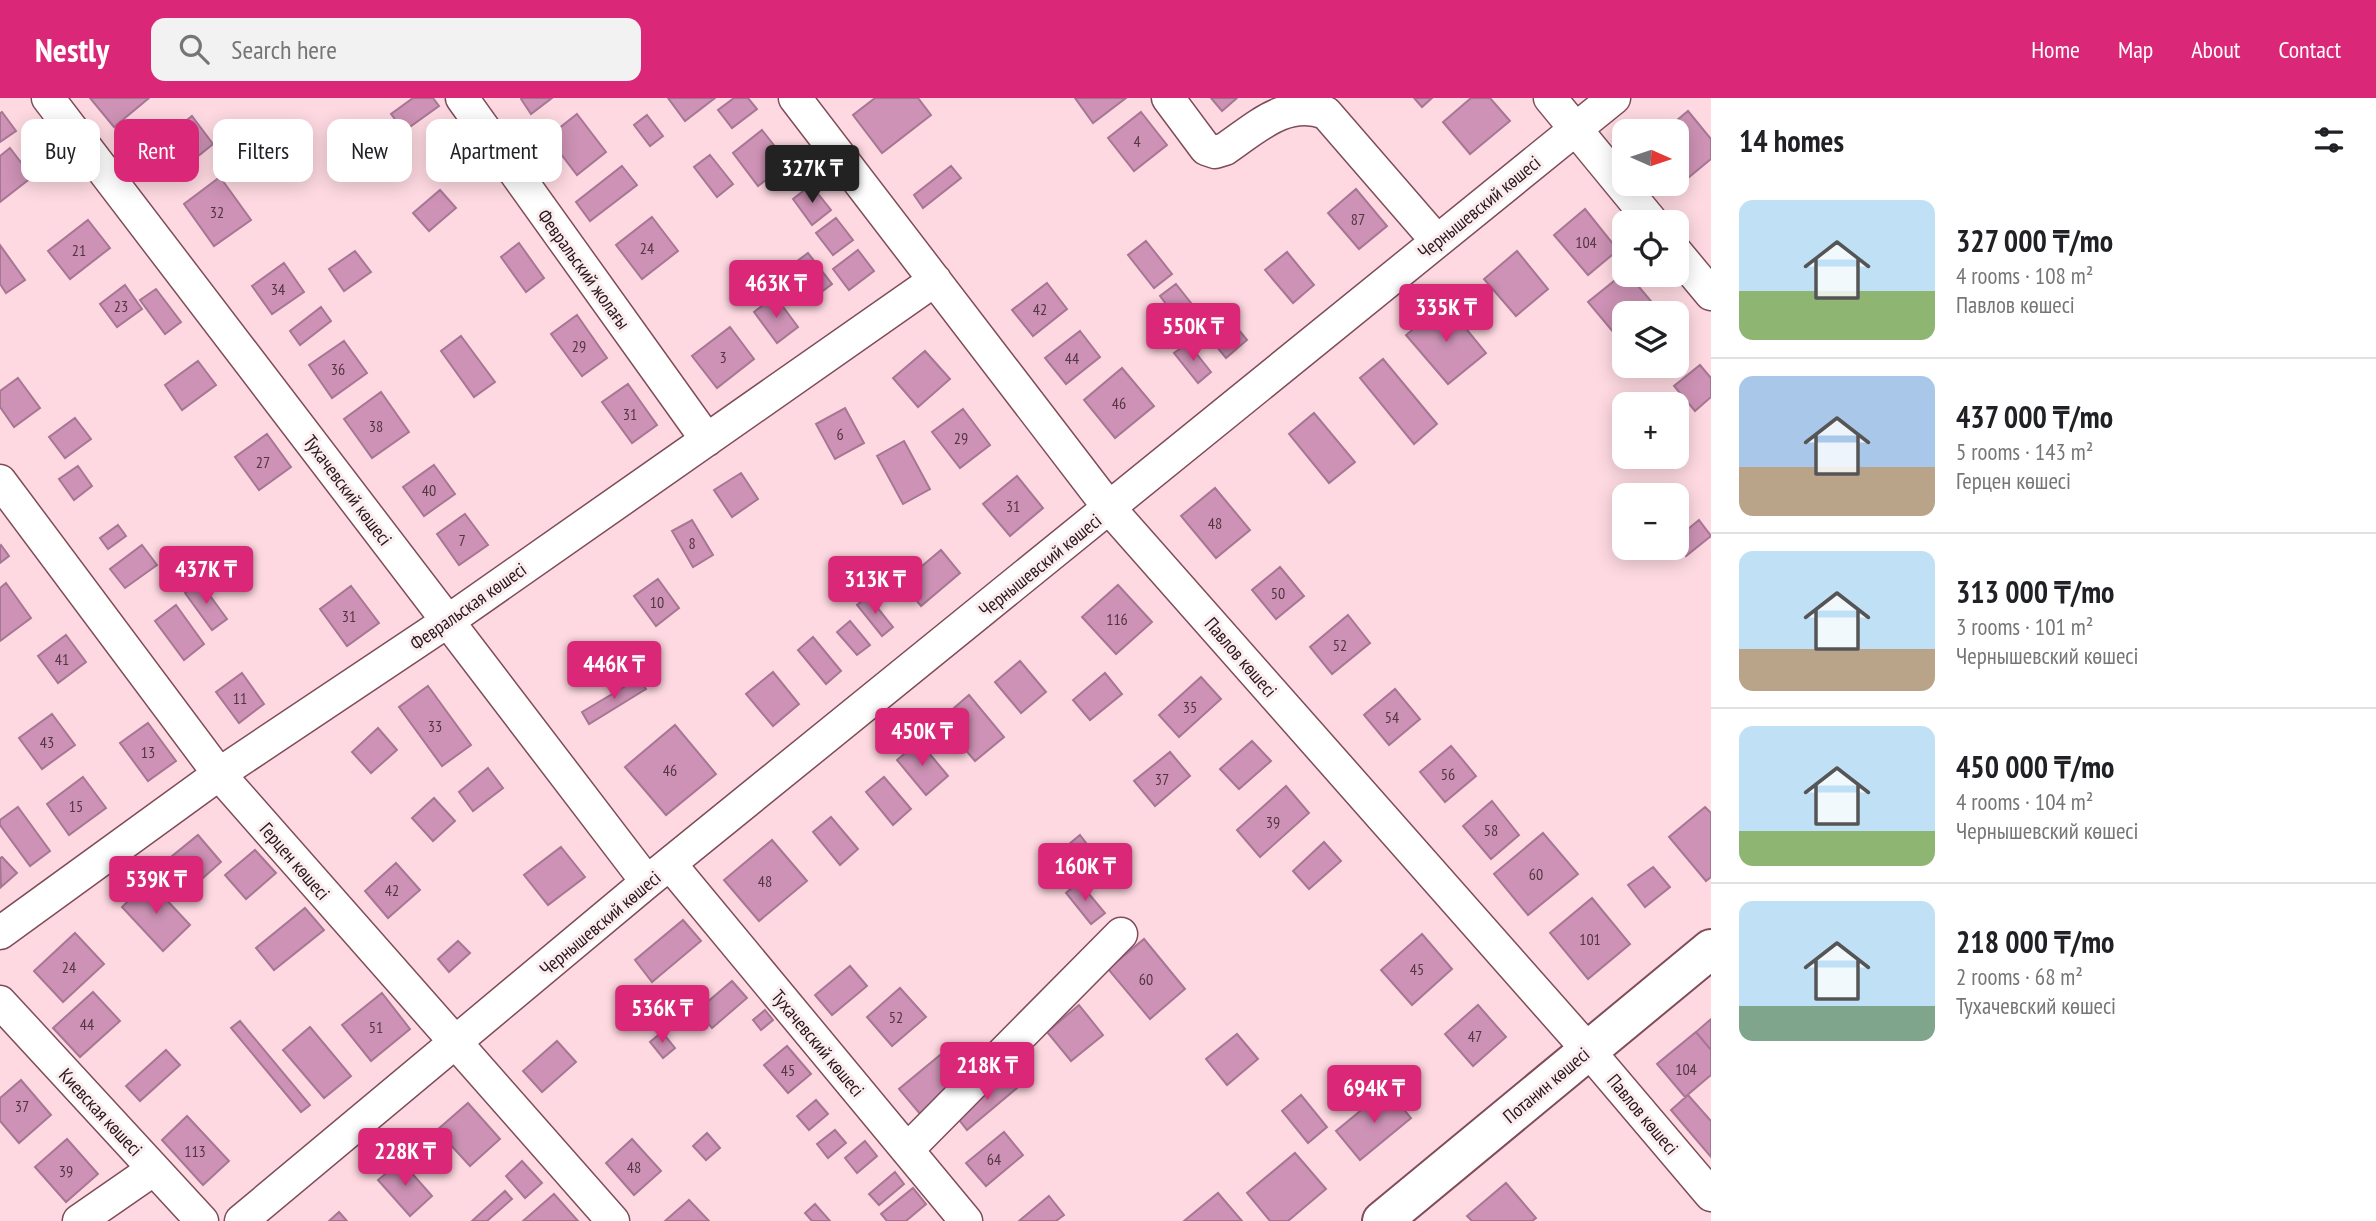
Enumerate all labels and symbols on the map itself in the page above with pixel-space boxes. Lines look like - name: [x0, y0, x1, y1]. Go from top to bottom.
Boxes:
- north arrow: [1612, 119, 1689, 196]
- house number: 4: [1133, 131, 1141, 151]
- pin: 327K ₸: [755, 146, 869, 205]
- street label: Чернышевский көшесі: [1413, 150, 1545, 264]
- house number: 32: [210, 202, 224, 222]
- street label: Февральский жолағы: [532, 204, 636, 334]
- house number: 87: [1351, 209, 1365, 229]
- house number: 104: [1575, 232, 1597, 252]
- house number: 24: [640, 238, 654, 258]
- house number: 21: [72, 240, 86, 260]
- pin: 463K ₸: [719, 260, 833, 320]
- house number: 34: [271, 279, 285, 299]
- pin: 335K ₸: [1389, 285, 1503, 344]
- house number: 23: [114, 296, 128, 316]
- house number: 42: [1033, 299, 1047, 319]
- pin: 550K ₸: [1136, 303, 1250, 363]
- house number: 29: [572, 336, 586, 356]
- house number: 3: [719, 347, 727, 367]
- house number: 44: [1065, 348, 1079, 368]
- house number: 36: [331, 359, 345, 379]
- house number: 46: [1112, 393, 1126, 413]
- house number: 31: [623, 404, 637, 424]
- house number: 38: [369, 416, 383, 436]
- house number: 6: [836, 424, 844, 444]
- house number: 29: [954, 428, 968, 448]
- street label: Тухачевский көшесі: [299, 430, 397, 550]
- house number: 27: [256, 452, 270, 472]
- house number: 40: [422, 480, 436, 500]
- house number: 31: [1006, 496, 1020, 516]
- street label: Чернышевский көшесі: [974, 508, 1106, 622]
- house number: 48: [1208, 513, 1222, 533]
- house number: 7: [458, 530, 466, 550]
- house number: 8: [688, 533, 696, 553]
- pin: 437K ₸: [149, 546, 263, 606]
- pin: 313K ₸: [818, 556, 932, 616]
- street label: Февральская көшесі: [405, 557, 531, 655]
- house number: 50: [1271, 583, 1285, 603]
- house number: 10: [650, 592, 664, 612]
- house number: 31: [342, 606, 356, 626]
- house number: 116: [1106, 609, 1128, 629]
- street label: Павлов көшесі: [1200, 612, 1282, 702]
- house number: 52: [1333, 635, 1347, 655]
- pin: 446K ₸: [557, 642, 671, 701]
- house number: 41: [55, 649, 69, 669]
- house number: 11: [233, 688, 247, 708]
- house number: 35: [1183, 697, 1197, 717]
- house number: 54: [1385, 707, 1399, 727]
- pin: 450K ₸: [865, 708, 979, 768]
- house number: 33: [428, 716, 442, 736]
- house number: 43: [40, 732, 54, 752]
- house number: 13: [141, 742, 155, 762]
- house number: 46: [663, 760, 677, 780]
- house number: 56: [1441, 764, 1455, 784]
- house number: 37: [1155, 769, 1169, 789]
- house number: 15: [69, 796, 83, 816]
- house number: 39: [1266, 812, 1280, 832]
- street label: Герцен көшесі: [255, 817, 335, 905]
- house number: 58: [1484, 820, 1498, 840]
- pin: 160K ₸: [1028, 844, 1142, 903]
- pin: 539K ₸: [99, 856, 213, 916]
- house number: 60: [1529, 864, 1543, 884]
- street label: Чернышевский көшесі: [535, 865, 665, 981]
- house number: 48: [758, 871, 772, 891]
- house number: 42: [385, 880, 399, 900]
- house number: 101: [1579, 929, 1601, 949]
- house number: 24: [62, 957, 76, 977]
- house number: 45: [1410, 959, 1424, 979]
- house number: 60: [1139, 969, 1153, 989]
- street label: Тухачевский көшесі: [766, 985, 870, 1101]
- pin: 536K ₸: [605, 986, 719, 1045]
- house number: 52: [889, 1007, 903, 1027]
- house number: 44: [80, 1014, 94, 1034]
- house number: 51: [369, 1017, 383, 1037]
- house number: 47: [1468, 1026, 1482, 1046]
- pin: 218K ₸: [930, 1042, 1044, 1102]
- street label: Потанин көшесі: [1498, 1042, 1594, 1128]
- house number: 104: [1675, 1059, 1697, 1079]
- house number: 45: [781, 1060, 795, 1080]
- street label: Киевская көшесі: [54, 1063, 148, 1161]
- pin: 694K ₸: [1317, 1066, 1431, 1125]
- street label: Павлов көшесі: [1602, 1069, 1684, 1159]
- house number: 37: [15, 1096, 29, 1116]
- pin: 228K ₸: [348, 1128, 462, 1188]
- house number: 113: [184, 1141, 206, 1161]
- house number: 64: [987, 1149, 1001, 1169]
- house number: 48: [627, 1157, 641, 1177]
- house number: 39: [59, 1161, 73, 1181]

